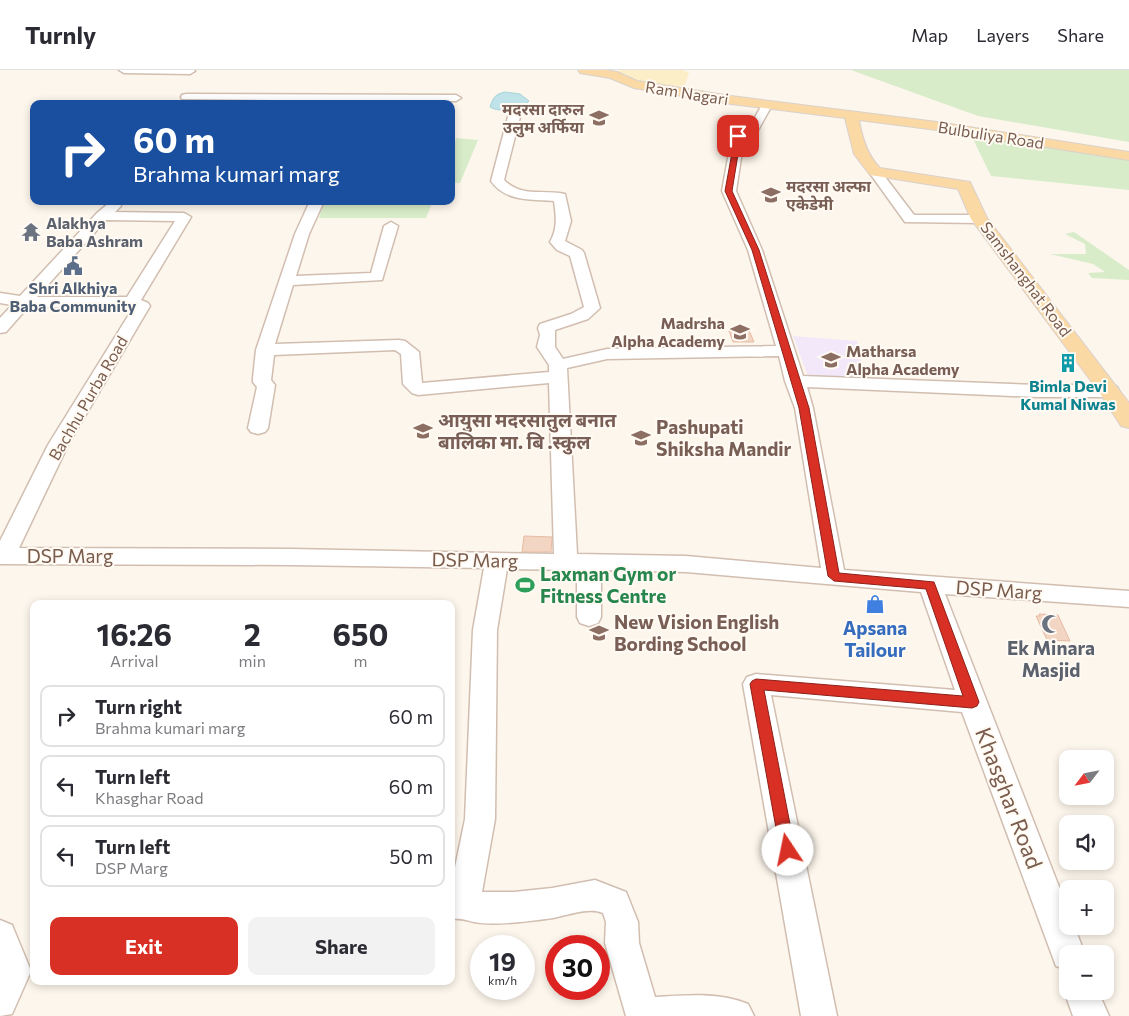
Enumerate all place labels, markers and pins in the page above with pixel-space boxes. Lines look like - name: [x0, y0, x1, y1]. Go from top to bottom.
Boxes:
- place label: मदरसा दारुल उलुम अर्फिया: [502, 99, 585, 138]
- school or university icon: मदरसा दारुल उलुम अर्फिया: [588, 107, 610, 129]
- pin: [717, 115, 759, 157]
- place label: मदरसा अल्फा एकेडेमी: [786, 176, 871, 213]
- school or university icon: मदरसा अल्फा एकेडेमी: [760, 184, 782, 206]
- place label: Alakhya Baba Ashram: [46, 213, 143, 250]
- temple icon: Alakhya Baba Ashram: [20, 221, 42, 243]
- public building icon: Shri Alkhiya Baba Community: [62, 255, 84, 277]
- place label: Shri Alkhiya Baba Community: [10, 278, 137, 315]
- place label: Madrsha Alpha Academy: [611, 313, 725, 350]
- school or university icon: Madrsha Alpha Academy: [729, 321, 751, 343]
- place label: Matharsa Alpha Academy: [846, 341, 960, 378]
- school or university icon: Matharsa Alpha Academy: [820, 349, 842, 371]
- building icon: Bimla Devi Kumal Niwas: [1057, 352, 1079, 374]
- place label: Bimla Devi Kumal Niwas: [1020, 376, 1116, 413]
- place label: आयुसा मदरसातुल बनात बालिका मा. बि .स्कुल: [438, 408, 618, 455]
- place label: Pashupati Shiksha Mandir: [656, 415, 792, 460]
- school or university icon: आयुसा मदरसातुल बनात बालिका मा. बि .स्कुल: [412, 420, 434, 442]
- school or university icon: Pashupati Shiksha Mandir: [630, 427, 652, 449]
- place label: Laxman Gym or Fitness Centre: [540, 562, 676, 607]
- sports icon: Laxman Gym or Fitness Centre: [514, 574, 536, 596]
- shop icon: Apsana Tailour: [864, 593, 886, 615]
- place label: New Vision English Bording School: [614, 610, 779, 655]
- mosque icon: Ek Minara Masjid: [1040, 613, 1062, 635]
- place label: Apsana Tailour: [843, 616, 907, 661]
- school or university icon: New Vision English Bording School: [588, 622, 610, 644]
- place label: Ek Minara Masjid: [1007, 636, 1095, 681]

